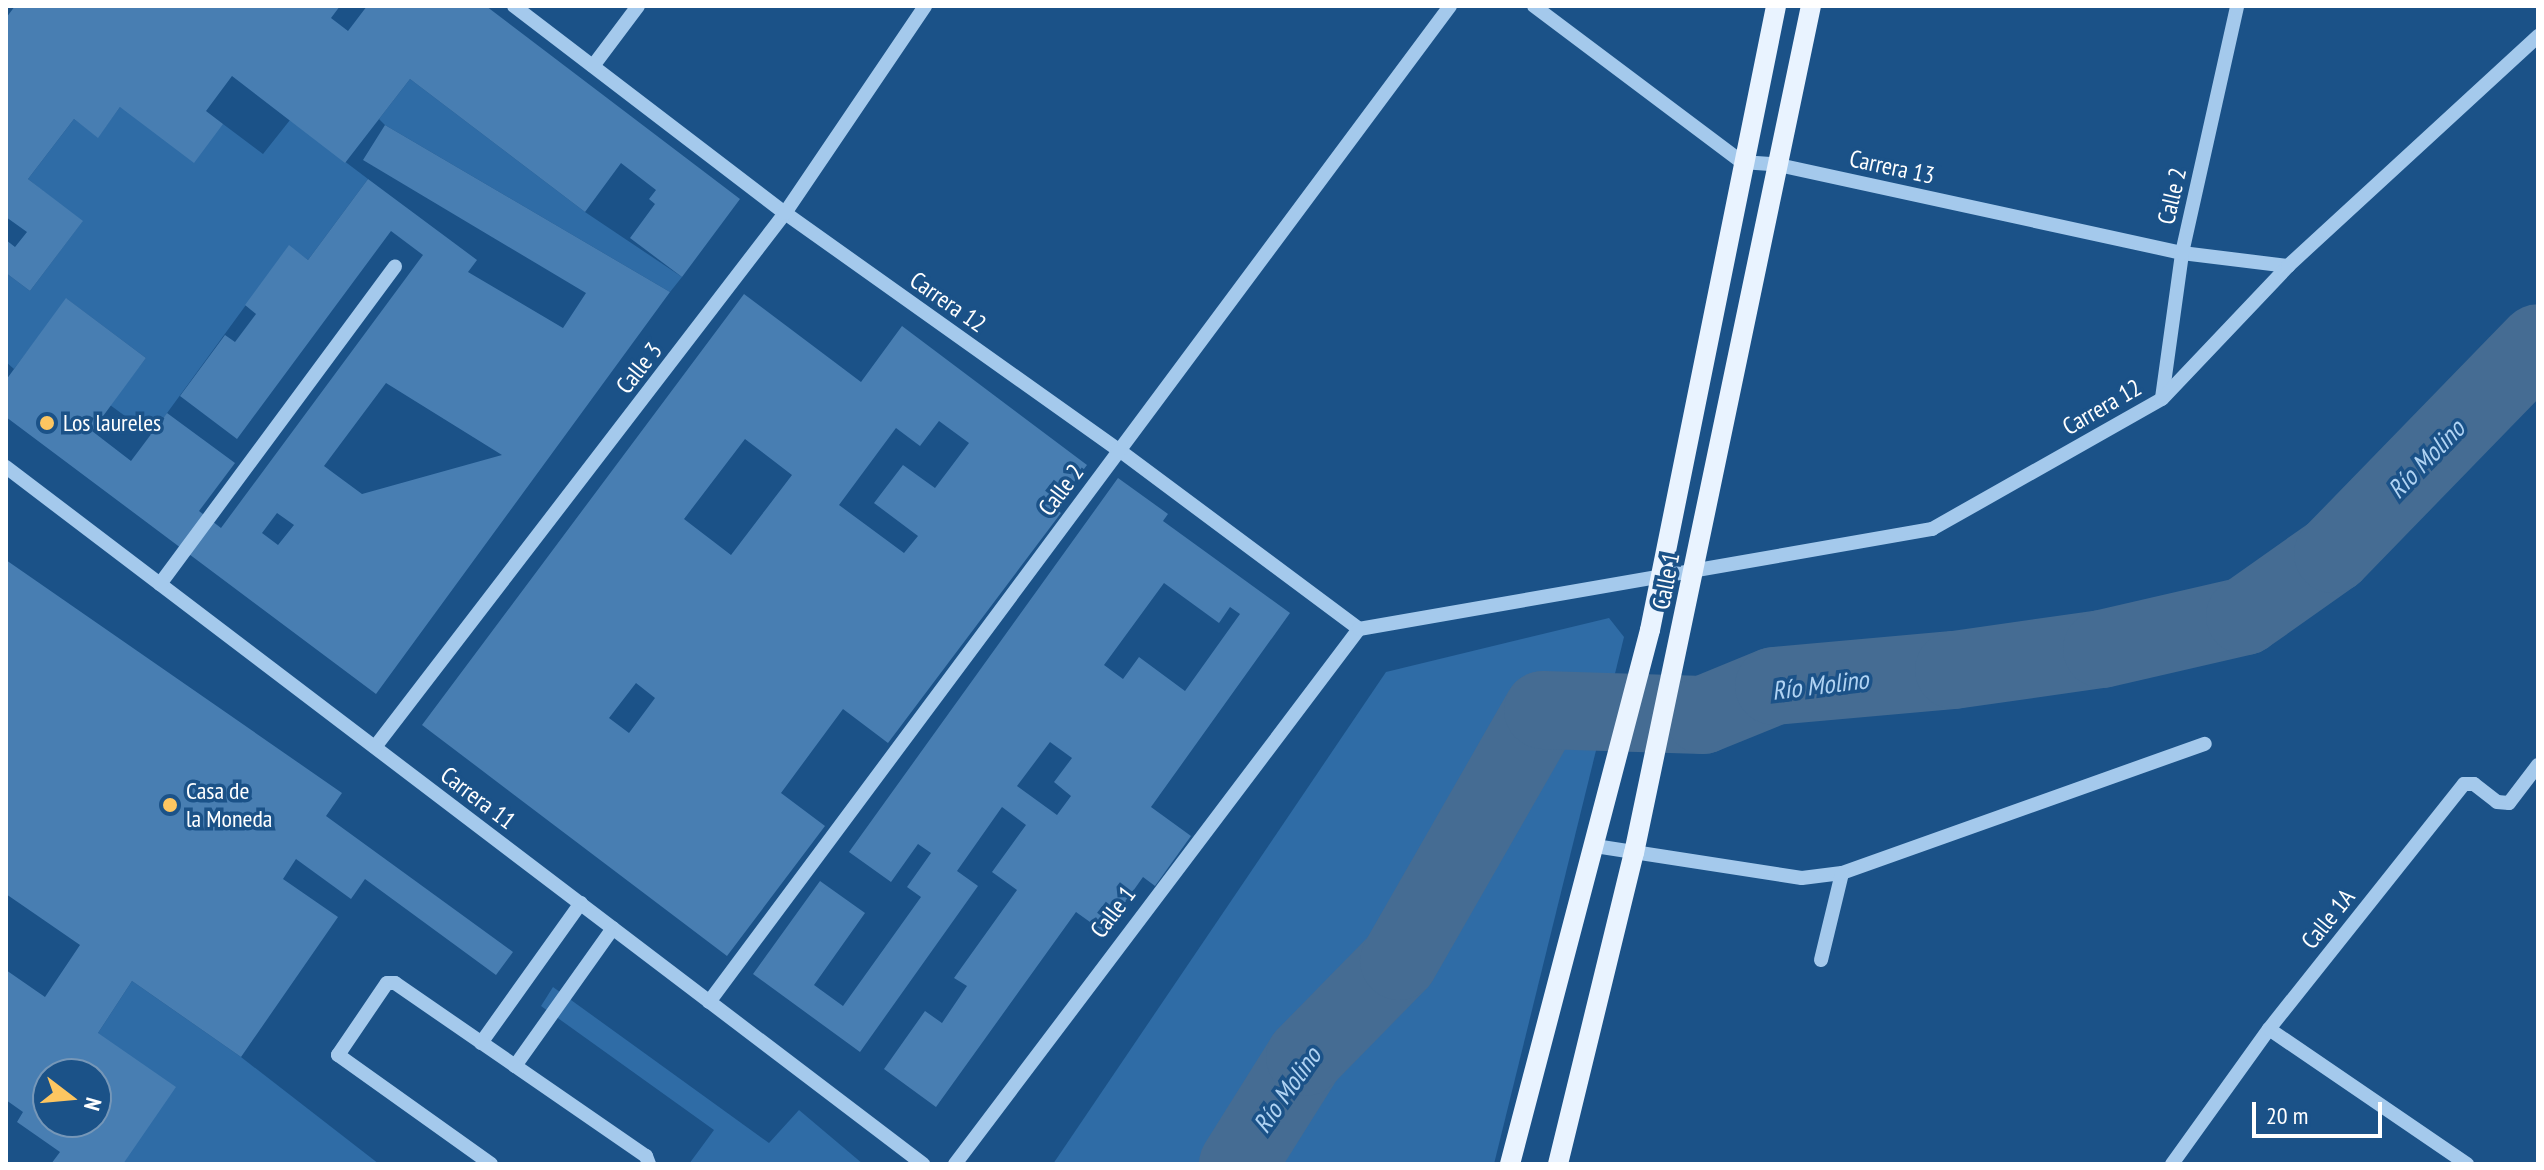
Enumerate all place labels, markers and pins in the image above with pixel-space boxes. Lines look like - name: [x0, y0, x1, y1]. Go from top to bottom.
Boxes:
- place label: Los laureles: [63, 409, 161, 437]
- marker: Los laureles: [38, 414, 56, 432]
- place label: Casa de la Moneda: [186, 777, 272, 833]
- marker: Casa de la Moneda: [161, 796, 179, 814]

